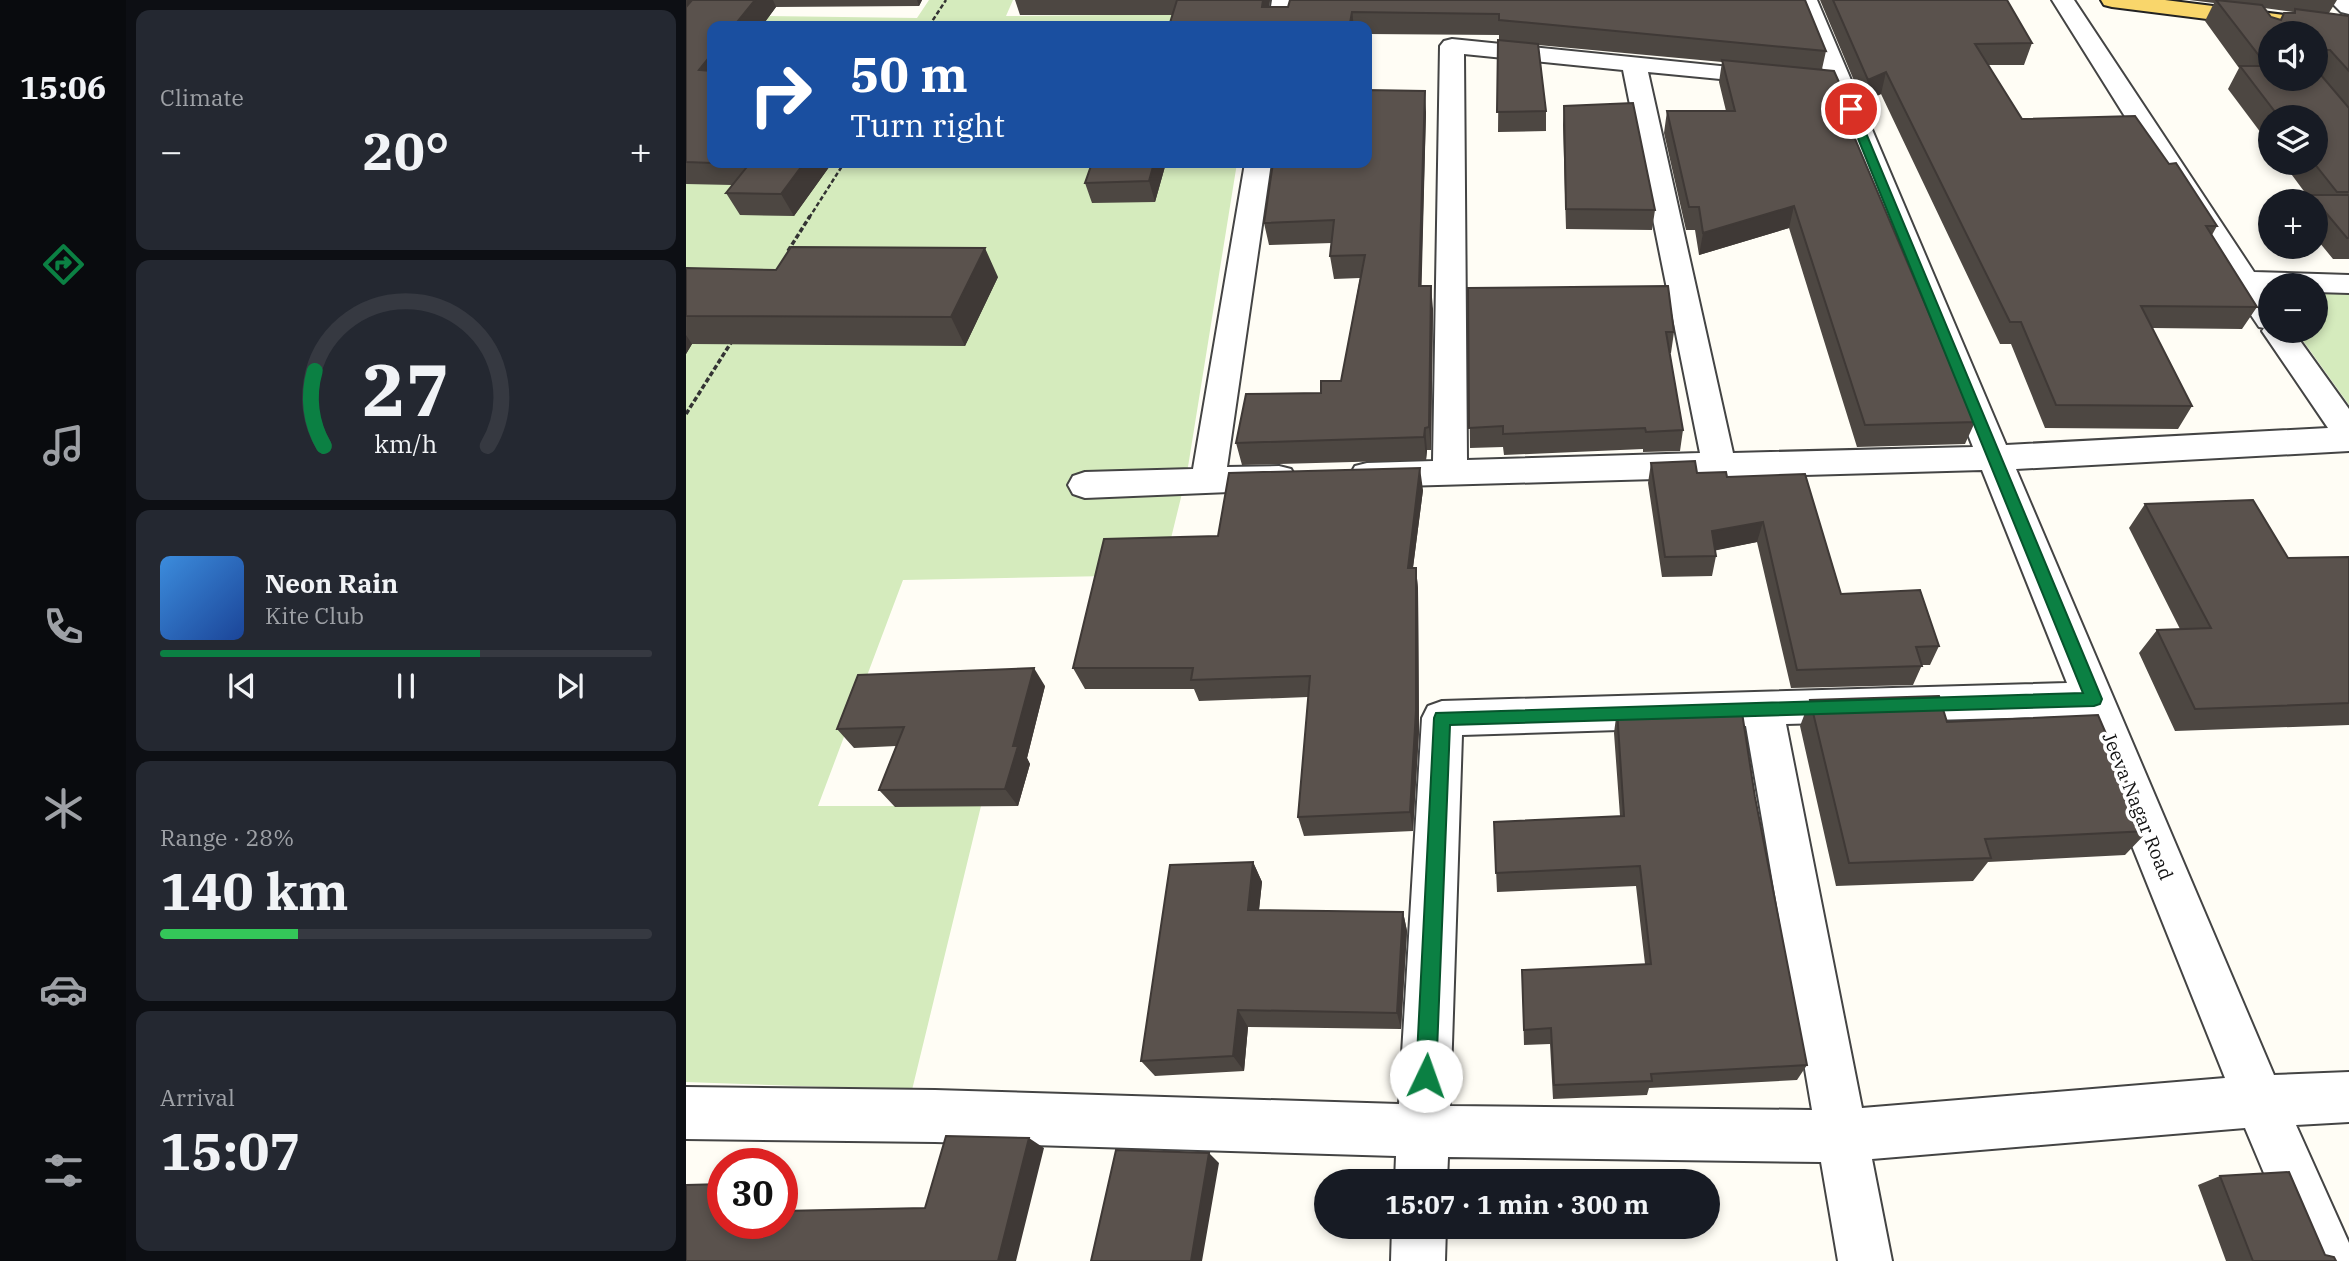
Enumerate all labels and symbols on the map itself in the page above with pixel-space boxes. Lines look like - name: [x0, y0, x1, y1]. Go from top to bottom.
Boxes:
- pin: [1821, 79, 1881, 139]
- street label: Jeeva Nagar Road: [2097, 729, 2179, 883]
- position arrow: [1389, 1039, 1463, 1113]
- speed limit sign: 30: [707, 1148, 798, 1239]

